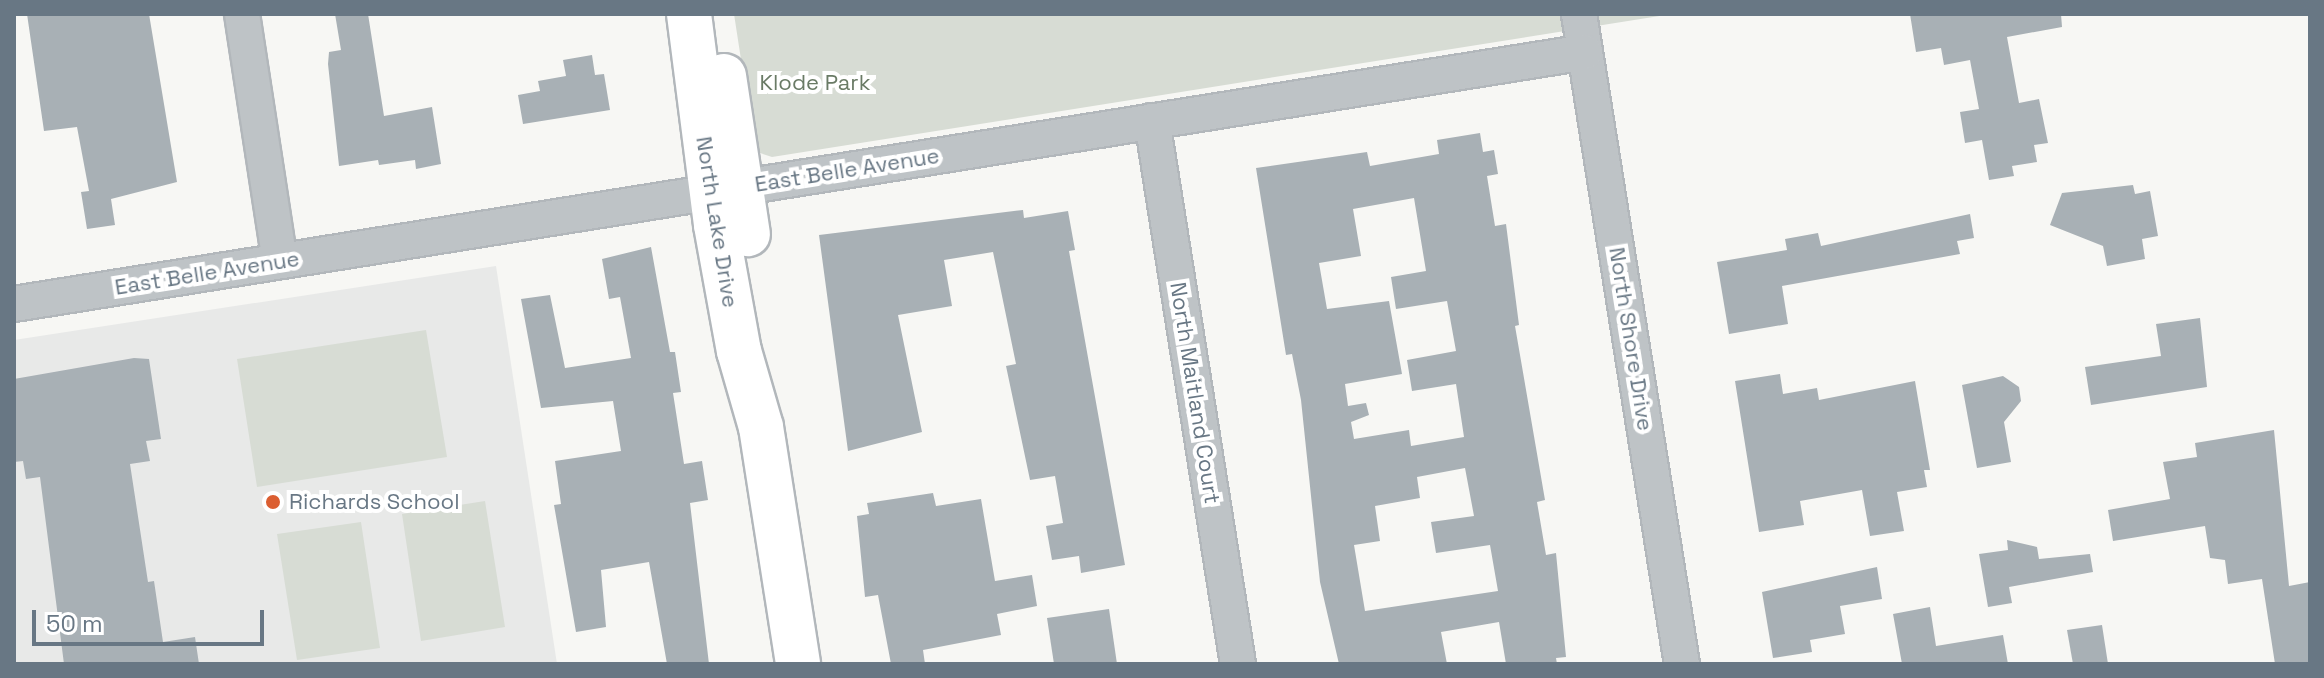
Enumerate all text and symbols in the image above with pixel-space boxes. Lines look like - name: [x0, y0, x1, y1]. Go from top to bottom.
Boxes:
- park label: Klode Park: [759, 70, 871, 96]
- street label: North Lake Drive: [690, 134, 744, 310]
- street label: East Belle Avenue: [753, 142, 941, 198]
- street label: East Belle Avenue: [113, 245, 301, 301]
- street label: North Shore Drive: [1603, 245, 1659, 433]
- street label: North Maitland Court: [1164, 280, 1226, 506]
- place label: Richards School: [289, 489, 460, 515]
- marker: Richards School: [264, 493, 282, 511]
- scale bar: [36, 594, 268, 644]
- text: 50 m: [46, 608, 103, 639]

